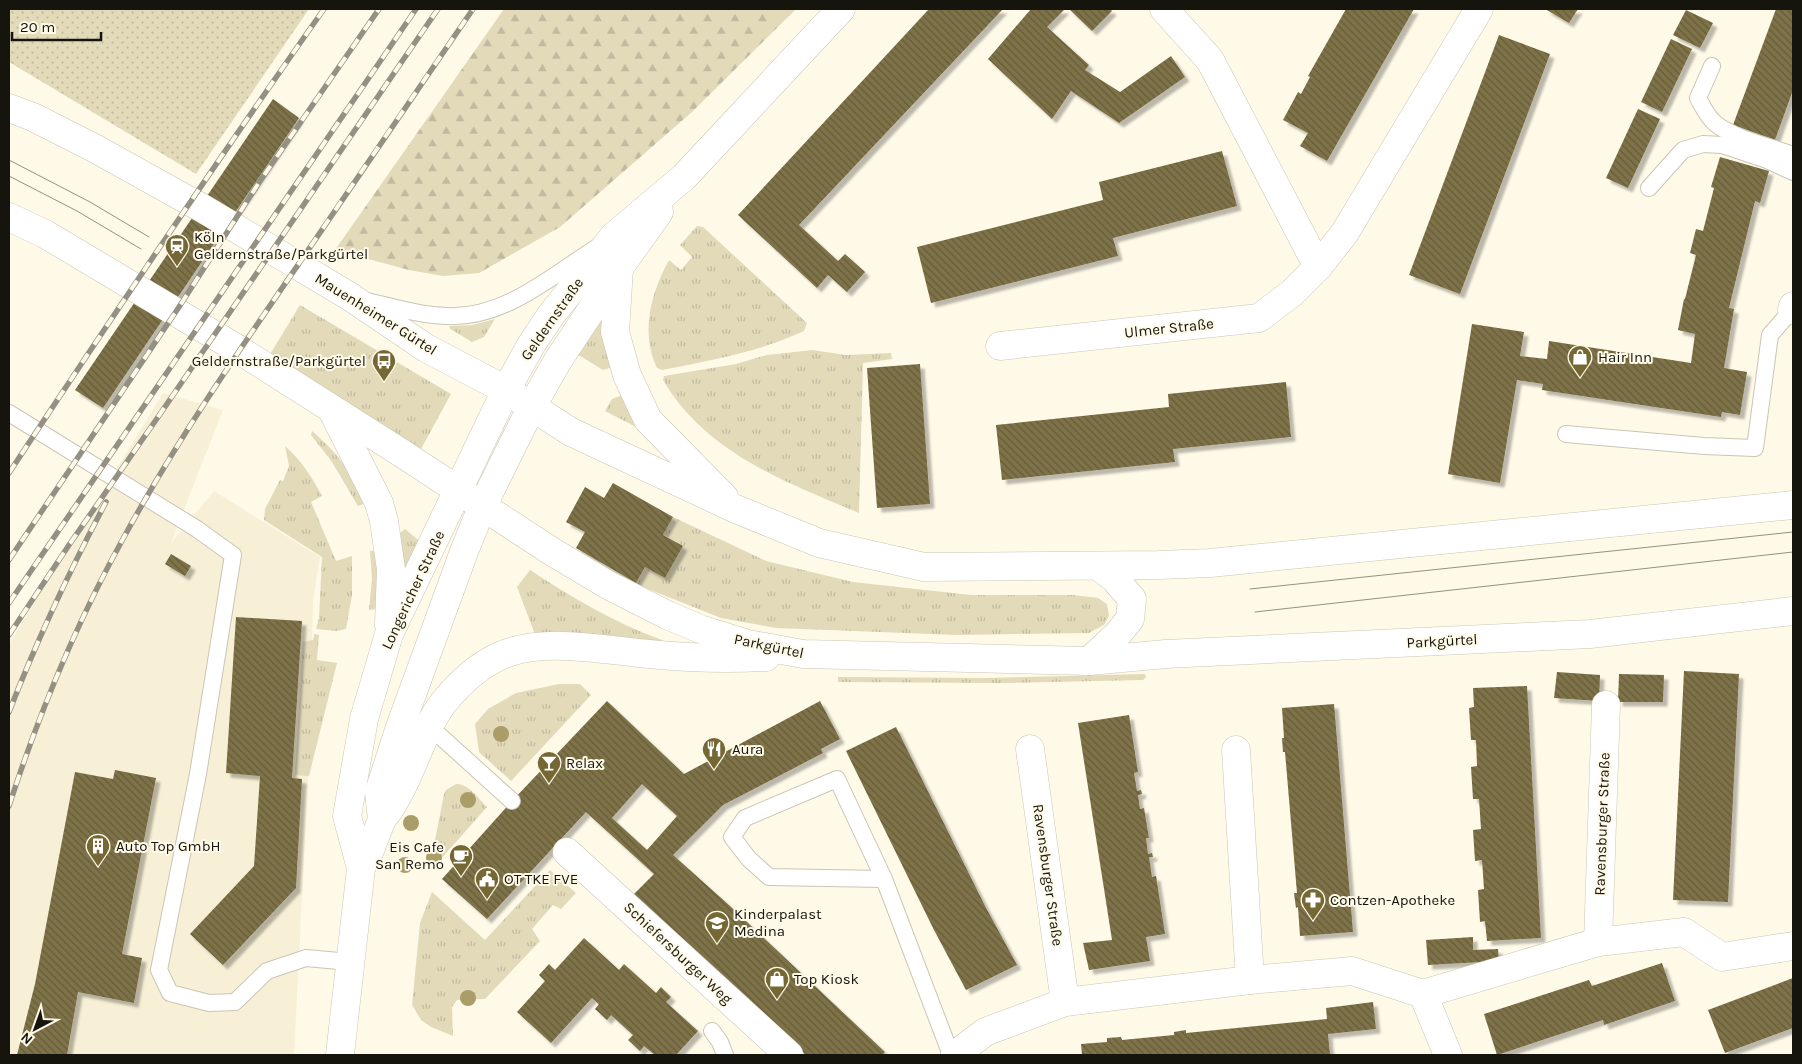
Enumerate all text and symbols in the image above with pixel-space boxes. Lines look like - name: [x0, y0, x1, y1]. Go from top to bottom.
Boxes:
- scale bar: [12, 10, 101, 42]
- text: 20 m: [20, 18, 55, 36]
- place label: Köln Geldernstraße/Parkgürtel: [194, 228, 368, 263]
- station icon: Köln Geldernstraße/Parkgürtel: [164, 233, 190, 267]
- street label: Mauenheimer Gürtel: [312, 269, 440, 359]
- street label: Geldernstraße: [517, 274, 587, 364]
- street label: Ulmer Straße: [1123, 314, 1215, 342]
- shop icon: Hair Inn: [1567, 344, 1593, 378]
- bus stop icon: Geldernstraße/Parkgürtel: [371, 348, 397, 382]
- place label: Hair Inn: [1598, 348, 1652, 366]
- place label: Geldernstraße/Parkgürtel: [192, 352, 366, 370]
- street label: Longericher Straße: [378, 528, 448, 652]
- street label: Parkgürtel: [732, 630, 806, 662]
- street label: Parkgürtel: [1406, 630, 1478, 652]
- restaurant icon: Aura: [701, 736, 727, 770]
- place label: Aura: [732, 740, 763, 758]
- bar icon: Relax: [536, 750, 562, 784]
- street label: Ravensburger Straße: [1591, 752, 1613, 896]
- place label: Relax: [566, 754, 603, 772]
- street label: Ravensburger Straße: [1029, 803, 1067, 947]
- building icon: Auto Top GmbH: [85, 833, 111, 867]
- place label: Auto Top GmbH: [116, 837, 221, 855]
- place label: Eis Cafe San Remo: [375, 838, 444, 873]
- cafe icon: Eis Cafe San Remo: [448, 843, 474, 877]
- public building icon: OT TKE FVE: [474, 866, 500, 900]
- place label: OT TKE FVE: [504, 870, 578, 888]
- pharmacy icon: Contzen-Apotheke: [1300, 887, 1326, 921]
- place label: Contzen-Apotheke: [1330, 891, 1455, 909]
- street label: Schiefersburger Weg: [620, 898, 736, 1008]
- place label: Kinderpalast Medina: [734, 905, 822, 940]
- school or university icon: Kinderpalast Medina: [704, 910, 730, 944]
- shop icon: Top Kiosk: [764, 966, 790, 1000]
- place label: Top Kiosk: [794, 970, 859, 988]
- north arrow: [10, 1004, 60, 1054]
- text: N: [17, 1029, 36, 1048]

